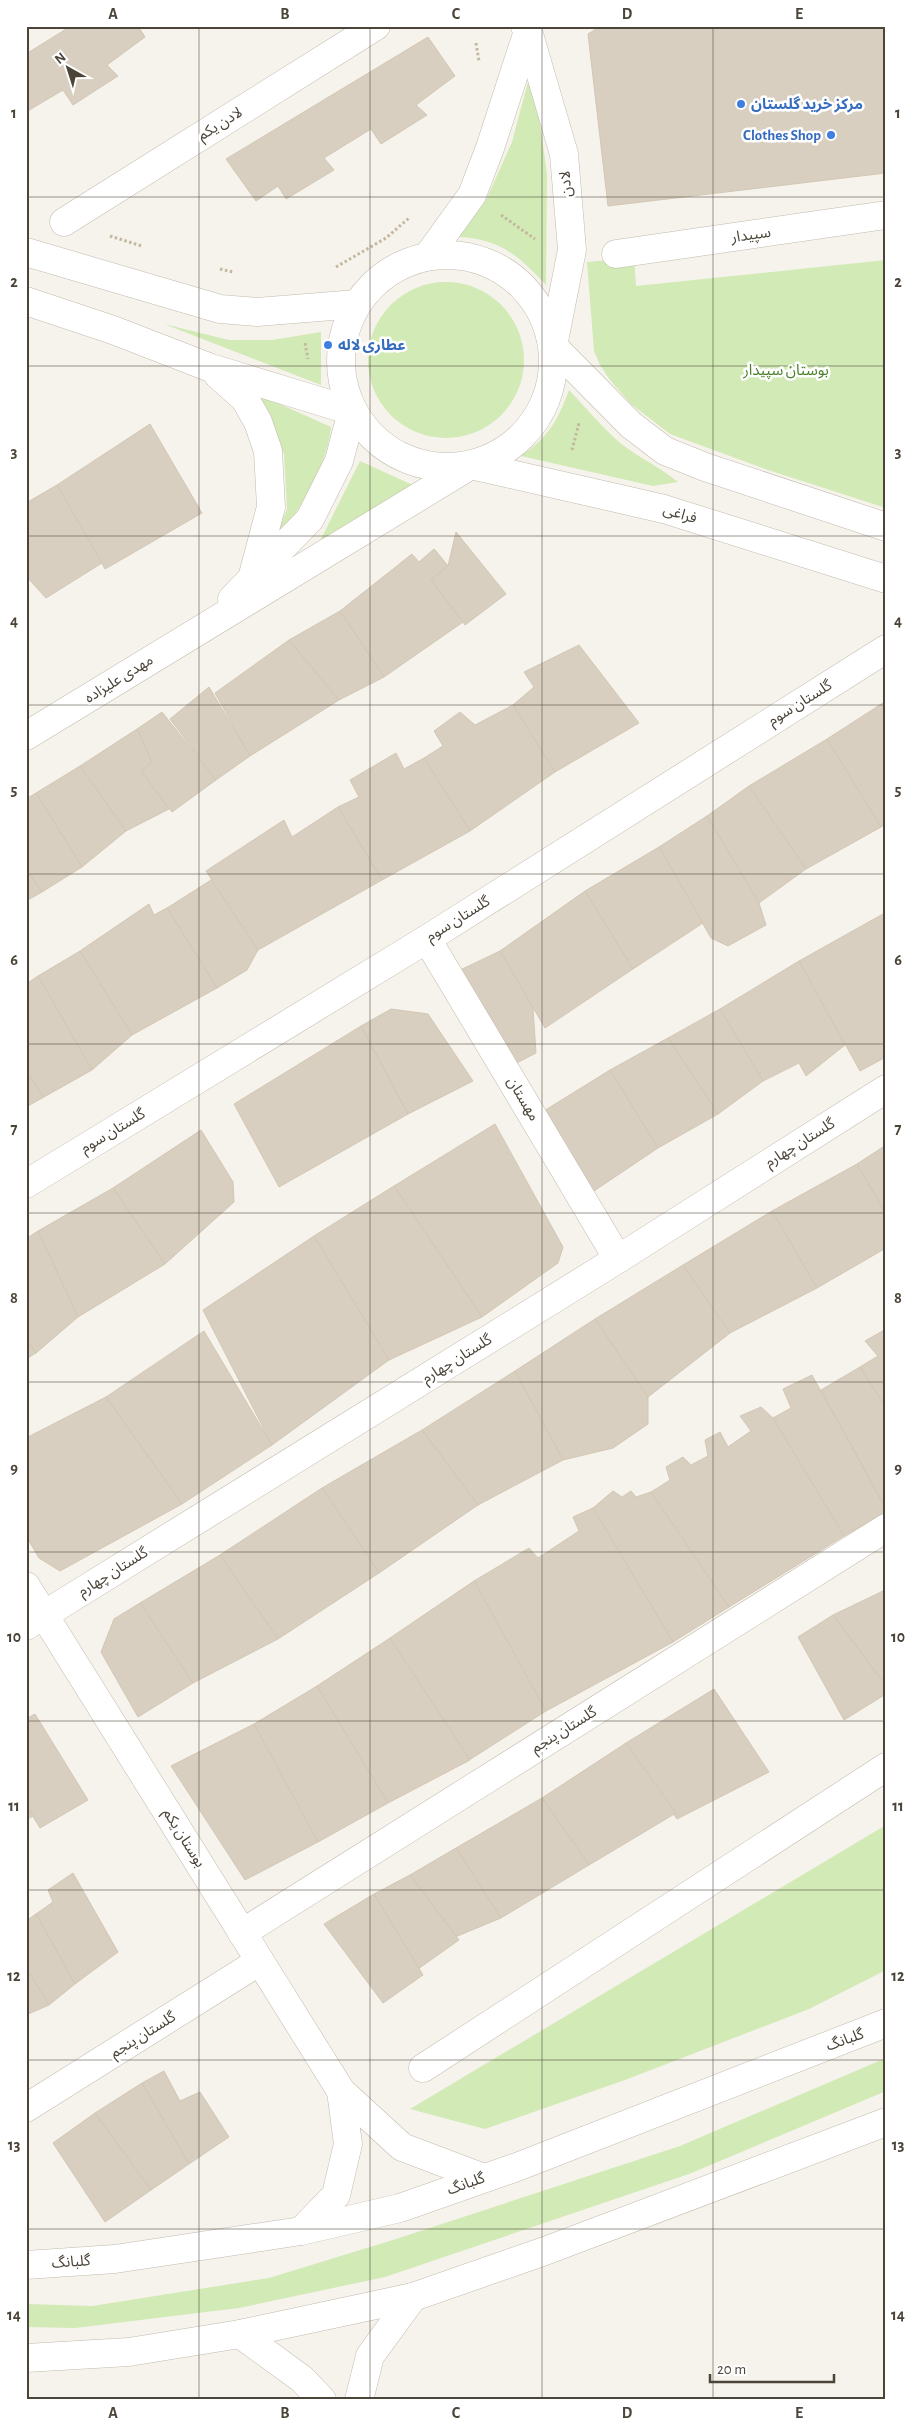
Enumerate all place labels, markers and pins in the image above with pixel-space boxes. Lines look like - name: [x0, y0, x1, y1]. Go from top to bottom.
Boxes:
- place label: مرکز خرید گلستان: [751, 95, 863, 113]
- marker: مرکز خرید گلستان: [735, 98, 747, 110]
- place label: Clothes Shop: [743, 128, 821, 143]
- marker: Clothes Shop: [825, 129, 837, 141]
- place label: عطاری لاله: [338, 338, 406, 354]
- marker: عطاری لاله: [322, 339, 334, 351]

